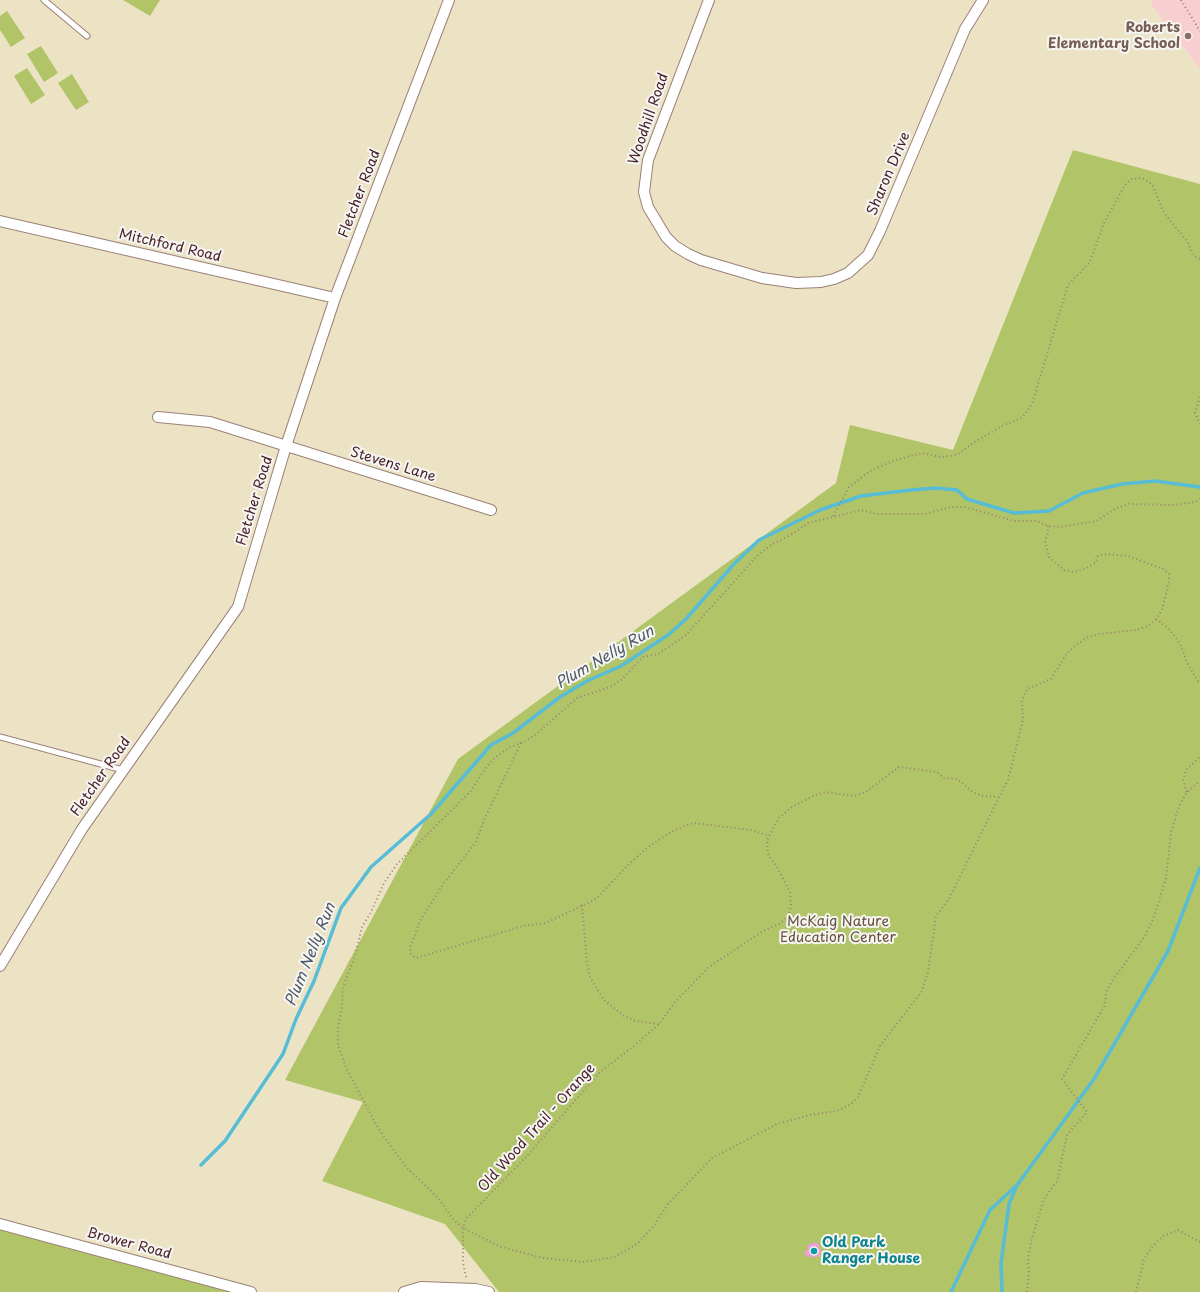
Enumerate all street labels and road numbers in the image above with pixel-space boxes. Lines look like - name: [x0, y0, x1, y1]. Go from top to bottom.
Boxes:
- street label: Woodhill Road: [625, 71, 673, 167]
- street label: Sharon Drive: [864, 130, 914, 218]
- street label: Fletcher Road: [335, 148, 385, 240]
- street label: Mitchford Road: [117, 226, 223, 266]
- street label: Stevens Lane: [348, 444, 438, 486]
- street label: Fletcher Road: [233, 454, 277, 548]
- street label: Fletcher Road: [67, 734, 135, 820]
- street label: Old Wood Trail - Orange: [475, 1060, 599, 1196]
- street label: Brower Road: [85, 1225, 173, 1263]

